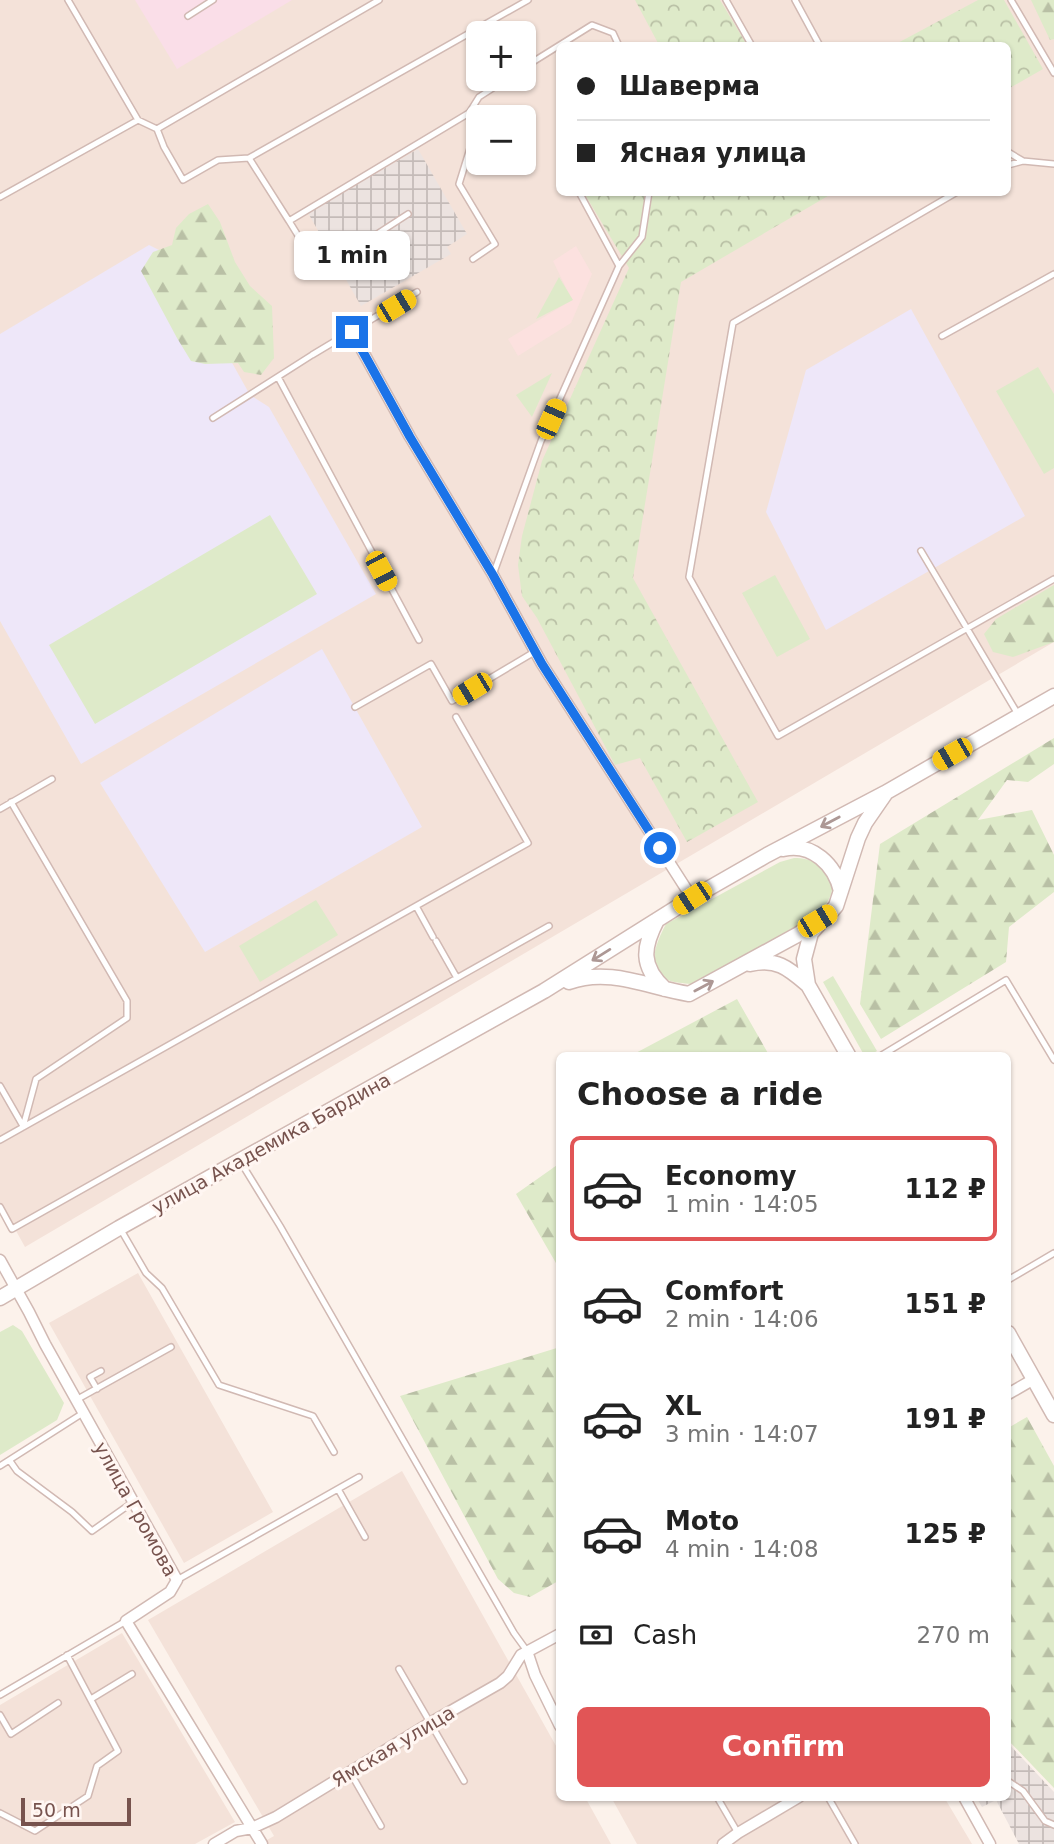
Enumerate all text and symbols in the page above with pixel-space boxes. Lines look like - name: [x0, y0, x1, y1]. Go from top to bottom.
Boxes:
- map controls: [466, 21, 536, 175]
- button: +: [466, 21, 536, 91]
- text: Шаверма: [619, 71, 760, 101]
- button: −: [466, 105, 536, 175]
- text: Ясная улица: [619, 138, 807, 168]
- callout: 1 min: [294, 230, 410, 280]
- text: 1 min: [316, 242, 388, 268]
- car: [373, 286, 420, 326]
- route end: [336, 316, 368, 348]
- car: [533, 396, 570, 442]
- car: [362, 548, 401, 594]
- car: [449, 669, 496, 709]
- car: [929, 734, 976, 774]
- one-way arrow: [820, 816, 841, 829]
- route start: [644, 832, 676, 864]
- car: [669, 878, 716, 918]
- car: [794, 901, 841, 941]
- one-way arrow: [591, 949, 611, 963]
- one-way arrow: [693, 979, 714, 992]
- street label: улица Академика Бардина: [148, 1068, 394, 1218]
- text: Choose a ride: [577, 1075, 823, 1113]
- icon: car: [581, 1157, 644, 1220]
- text: Economy: [665, 1161, 796, 1191]
- text: 112 ₽: [905, 1174, 986, 1204]
- text: 1 min · 14:05: [665, 1191, 819, 1217]
- icon: car: [581, 1272, 644, 1335]
- text: Comfort: [665, 1276, 783, 1306]
- text: 151 ₽: [905, 1289, 986, 1319]
- text: 2 min · 14:06: [665, 1306, 819, 1332]
- icon: car: [581, 1387, 644, 1450]
- text: XL: [665, 1391, 702, 1421]
- text: 191 ₽: [905, 1404, 986, 1434]
- text: 3 min · 14:07: [665, 1421, 819, 1447]
- street label: улица Громова: [90, 1438, 182, 1580]
- icon: car: [581, 1502, 644, 1565]
- text: Moto: [665, 1506, 739, 1536]
- text: 125 ₽: [905, 1519, 986, 1549]
- text: 4 min · 14:08: [665, 1536, 819, 1562]
- icon: cash: [577, 1616, 615, 1654]
- text: Cash: [633, 1620, 697, 1650]
- text: 270 m: [916, 1622, 990, 1648]
- street label: Ямская улица: [328, 1701, 458, 1791]
- button: Confirm: [577, 1707, 990, 1787]
- scale bar: [21, 1795, 131, 1827]
- text: 50 m: [32, 1799, 81, 1821]

